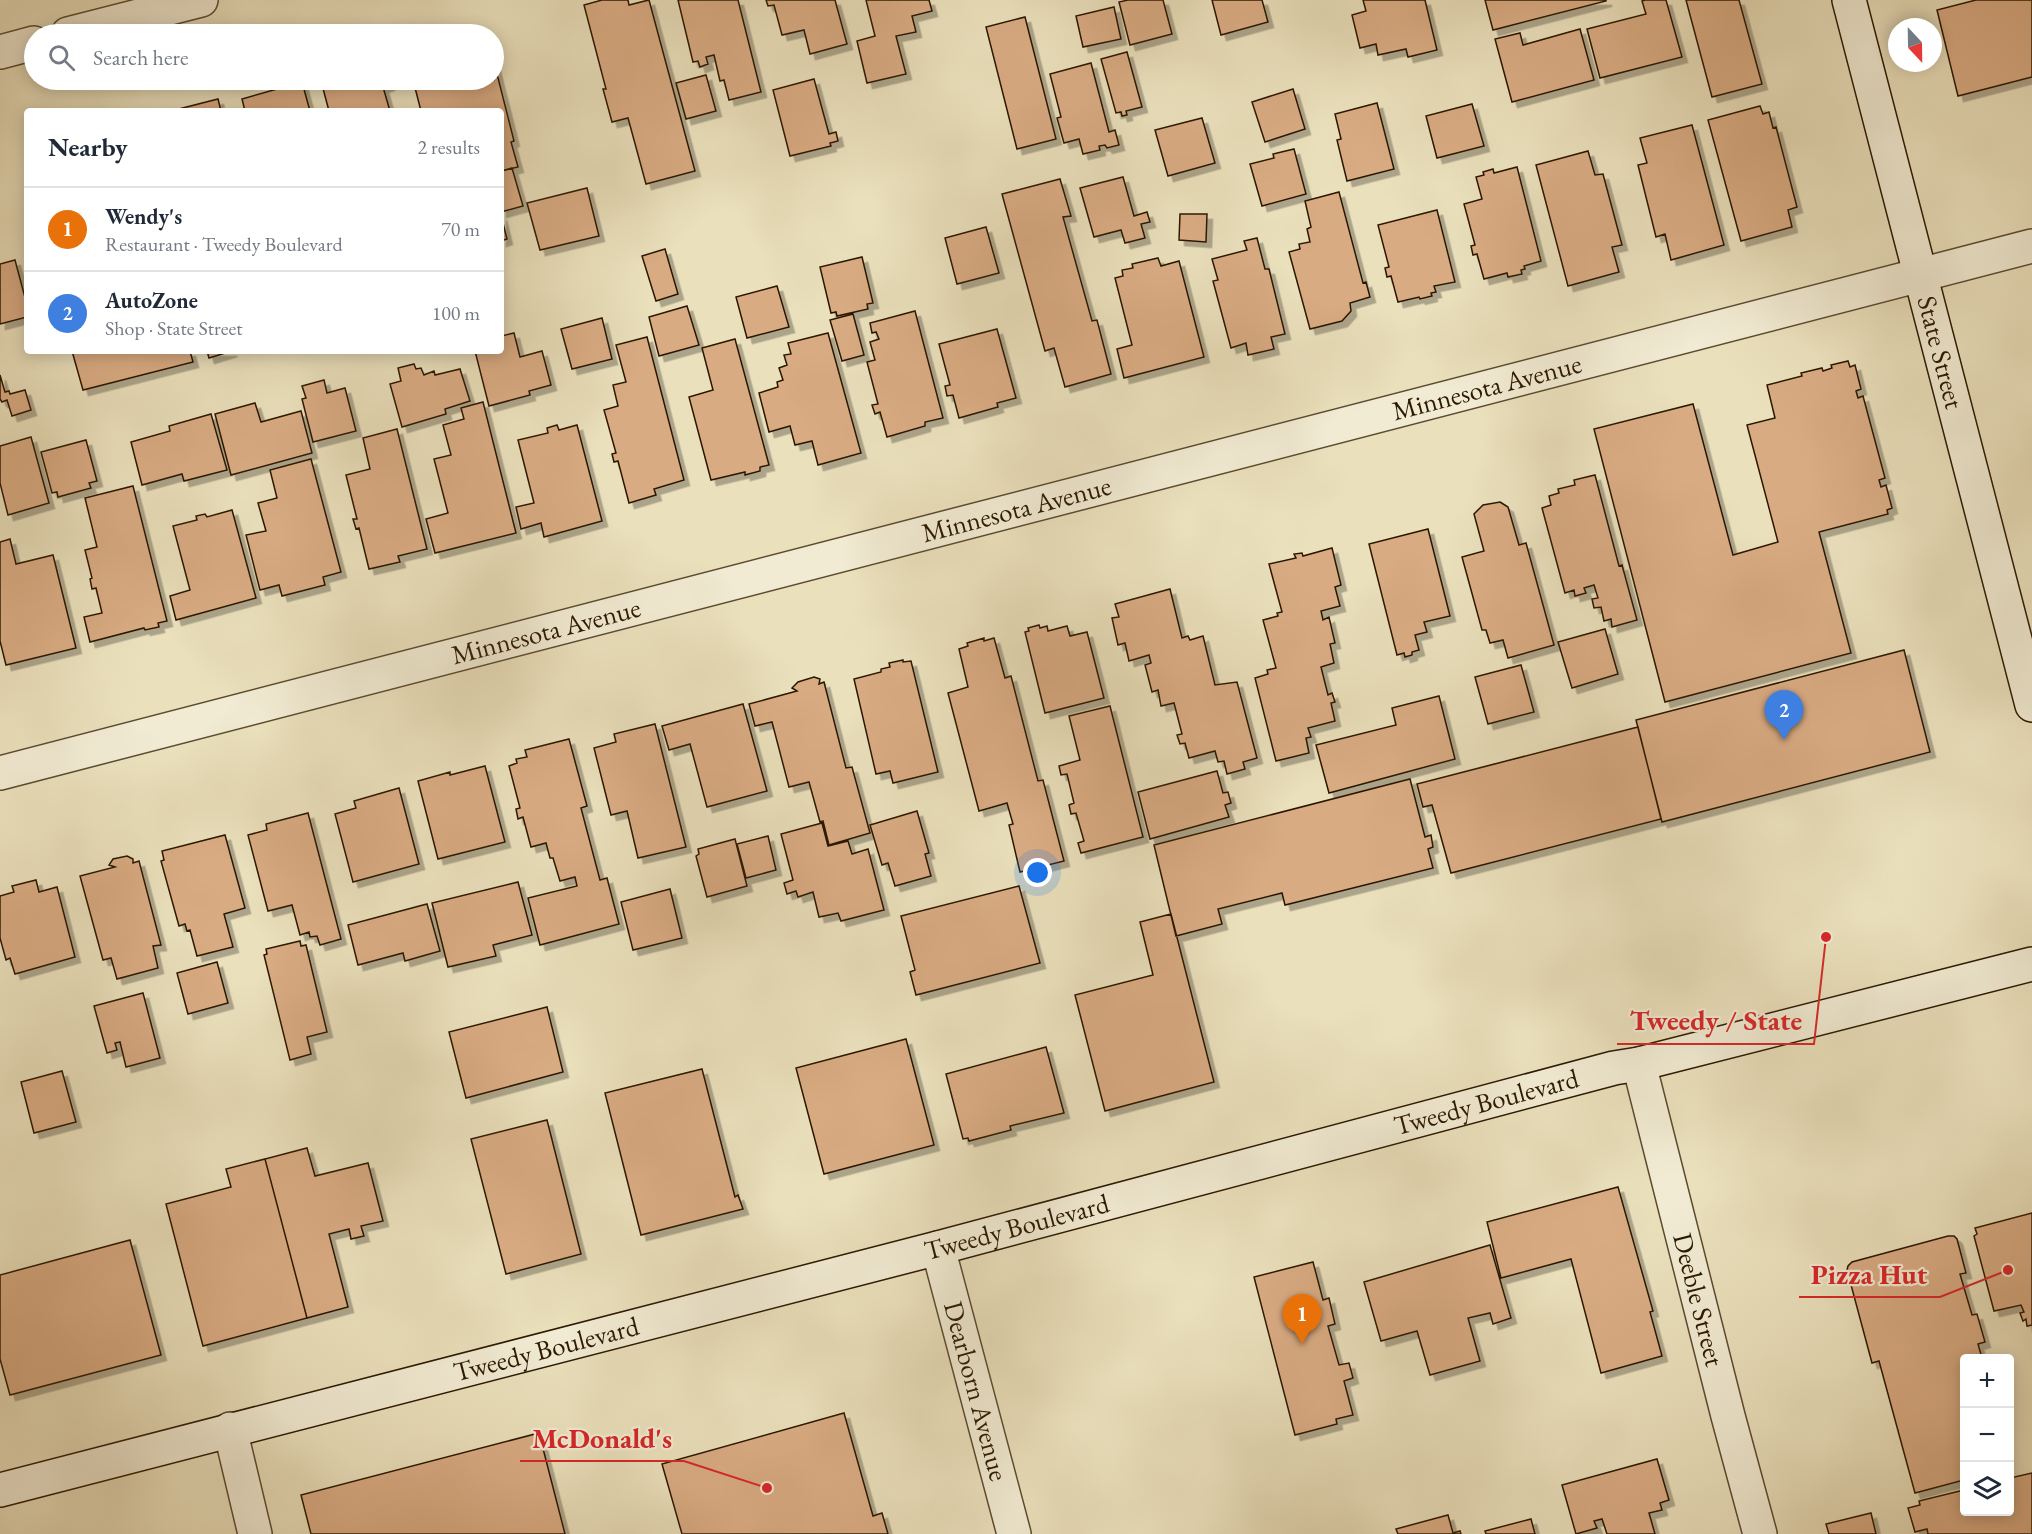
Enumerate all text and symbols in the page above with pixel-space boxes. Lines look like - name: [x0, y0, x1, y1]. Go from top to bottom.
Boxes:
- north arrow: [1888, 18, 1942, 72]
- search box: [24, 24, 504, 90]
- icon: search: [45, 41, 78, 74]
- text: Search here: [93, 43, 188, 72]
- text: Nearby: [48, 130, 128, 164]
- text: 2 results: [417, 134, 480, 160]
- text: Wendy's: [105, 202, 182, 231]
- text: 1: [62, 216, 73, 242]
- text: 70 m: [441, 216, 480, 242]
- text: Restaurant · Tweedy Boulevard: [105, 231, 343, 257]
- text: AutoZone: [105, 286, 198, 315]
- street label: State Street: [1909, 292, 1973, 413]
- text: 2: [62, 300, 73, 326]
- text: 100 m: [432, 300, 480, 326]
- text: Shop · State Street: [105, 315, 242, 341]
- street label: Minnesota Avenue: [1388, 346, 1585, 428]
- street label: Minnesota Avenue: [918, 468, 1115, 550]
- street label: Minnesota Avenue: [447, 590, 644, 672]
- pin: 2: [1764, 690, 1804, 740]
- your location: [1023, 858, 1052, 887]
- callout: Tweedy / State: [1617, 998, 1814, 1044]
- text: Tweedy / State: [1630, 1002, 1802, 1038]
- street label: Tweedy Boulevard: [1390, 1060, 1583, 1143]
- street label: Tweedy Boulevard: [920, 1185, 1113, 1268]
- street label: Deeble Street: [1665, 1229, 1733, 1370]
- callout: Pizza Hut: [1799, 1251, 1940, 1297]
- text: Pizza Hut: [1811, 1256, 1928, 1292]
- pin: 1: [1282, 1294, 1322, 1344]
- street label: Dearborn Avenue: [936, 1297, 1017, 1484]
- street label: Tweedy Boulevard: [450, 1308, 643, 1389]
- map controls: [1960, 1354, 2014, 1516]
- button: +: [1960, 1354, 2014, 1408]
- button: −: [1960, 1408, 2014, 1462]
- callout: McDonald's: [520, 1415, 684, 1461]
- text: McDonald's: [532, 1420, 672, 1456]
- button: layers: [1960, 1462, 2014, 1516]

